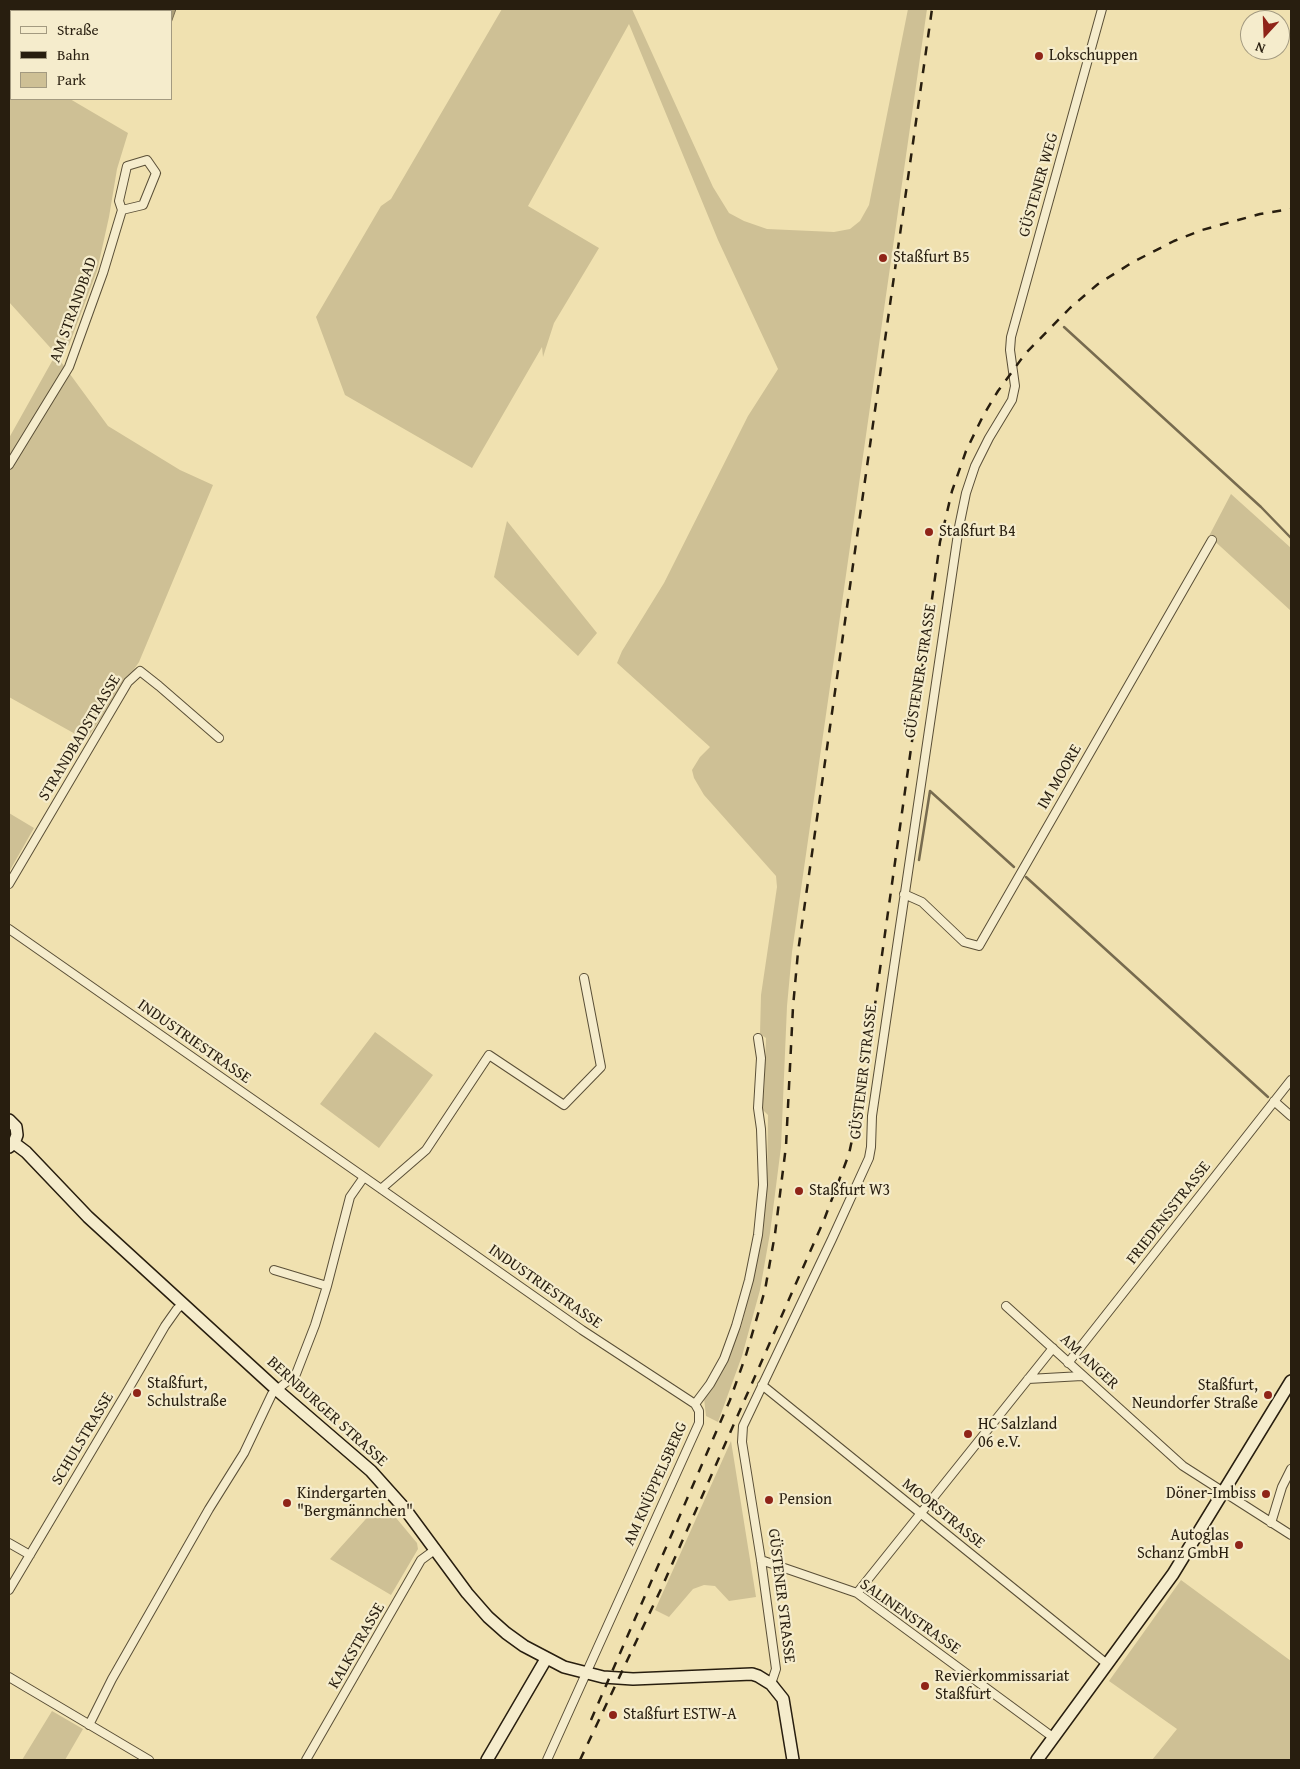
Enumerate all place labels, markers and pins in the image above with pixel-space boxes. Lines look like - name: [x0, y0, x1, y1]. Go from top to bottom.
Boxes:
- place label: Lokschuppen: [1049, 46, 1138, 66]
- marker: Lokschuppen: [1033, 50, 1045, 62]
- place label: Staßfurt B5: [893, 248, 970, 268]
- marker: Staßfurt B5: [877, 252, 889, 264]
- place label: Staßfurt B4: [939, 522, 1016, 542]
- marker: Staßfurt B4: [923, 526, 935, 538]
- place label: Staßfurt W3: [809, 1181, 890, 1201]
- marker: Staßfurt W3: [793, 1185, 805, 1197]
- place label: Staßfurt, Schulstraße: [147, 1374, 227, 1412]
- place label: Staßfurt, Neundorfer Straße: [1132, 1376, 1258, 1414]
- marker: Staßfurt, Schulstraße: [131, 1387, 143, 1399]
- marker: Staßfurt, Neundorfer Straße: [1262, 1389, 1274, 1401]
- place label: HC Salzland 06 e.V.: [978, 1415, 1057, 1453]
- marker: HC Salzland 06 e.V.: [962, 1428, 974, 1440]
- place label: Kindergarten "Bergmännchen": [297, 1484, 413, 1522]
- place label: Döner-Imbiss: [1166, 1484, 1256, 1504]
- marker: Döner-Imbiss: [1260, 1488, 1272, 1500]
- place label: Pension: [779, 1490, 832, 1510]
- marker: Pension: [763, 1494, 775, 1506]
- marker: Kindergarten "Bergmännchen": [281, 1497, 293, 1509]
- place label: Autoglas Schanz GmbH: [1137, 1526, 1229, 1564]
- marker: Autoglas Schanz GmbH: [1233, 1539, 1245, 1551]
- place label: Revierkommissariat Staßfurt: [935, 1667, 1069, 1705]
- marker: Revierkommissariat Staßfurt: [919, 1680, 931, 1692]
- place label: Staßfurt ESTW-A: [623, 1705, 737, 1725]
- marker: Staßfurt ESTW-A: [607, 1709, 619, 1721]

